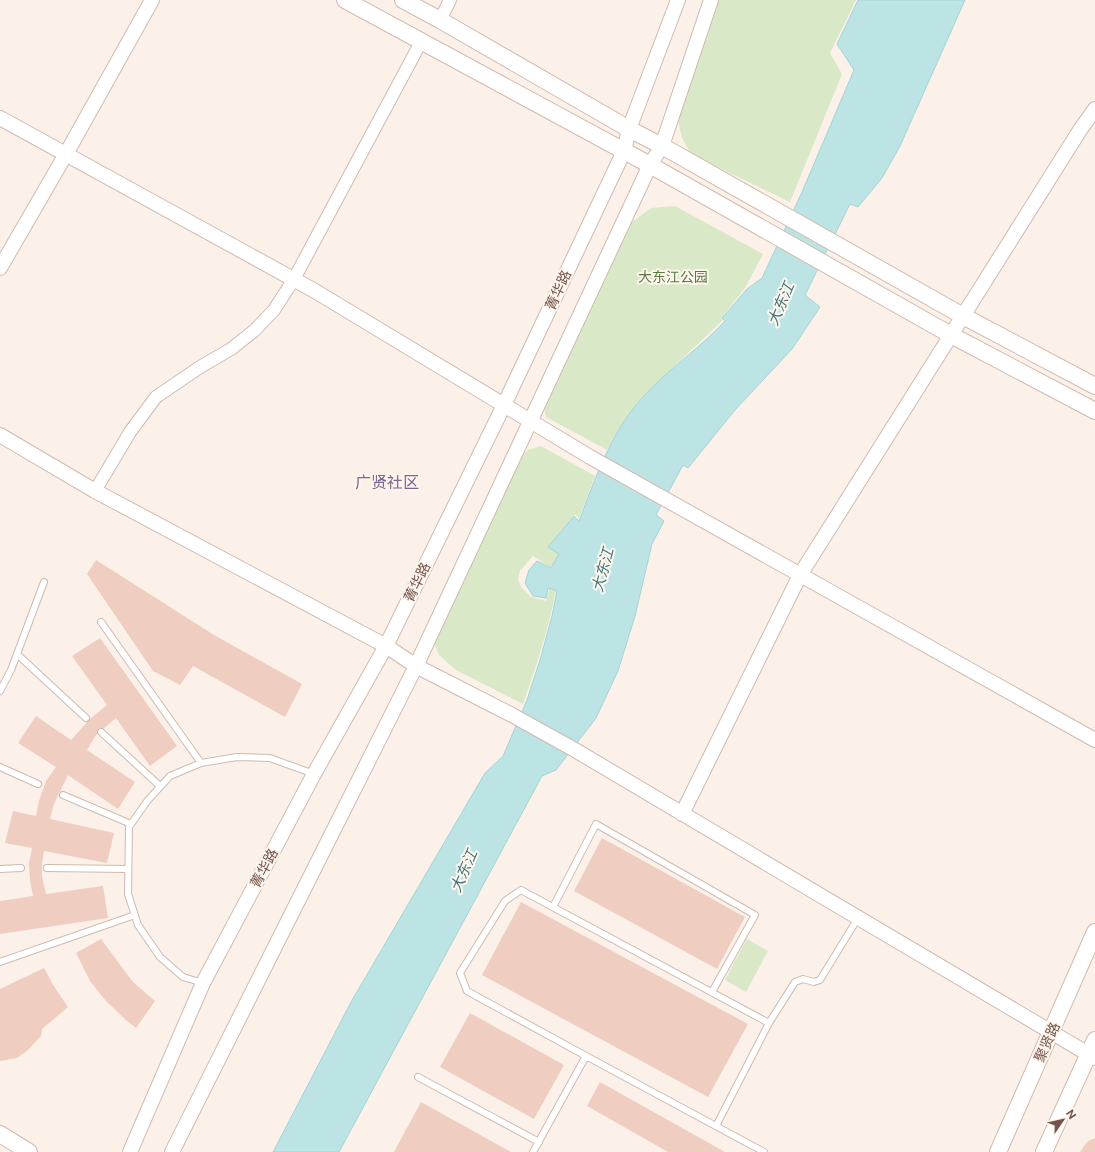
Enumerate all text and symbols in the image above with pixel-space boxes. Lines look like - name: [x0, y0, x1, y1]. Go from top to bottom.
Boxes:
- street label: 菁华路: [542, 268, 574, 312]
- park label: 大东江公园: [638, 269, 708, 285]
- water label: 大东江: [764, 278, 798, 328]
- district label: 广贤社区: [355, 473, 419, 492]
- water label: 大东江: [588, 544, 617, 594]
- street label: 菁华路: [401, 560, 433, 604]
- water label: 大东江: [447, 845, 481, 895]
- street label: 菁华路: [247, 846, 281, 890]
- street label: 聚贤路: [1031, 1020, 1063, 1064]
- north arrow: [1043, 1100, 1083, 1140]
- text: N: [1064, 1107, 1079, 1121]

